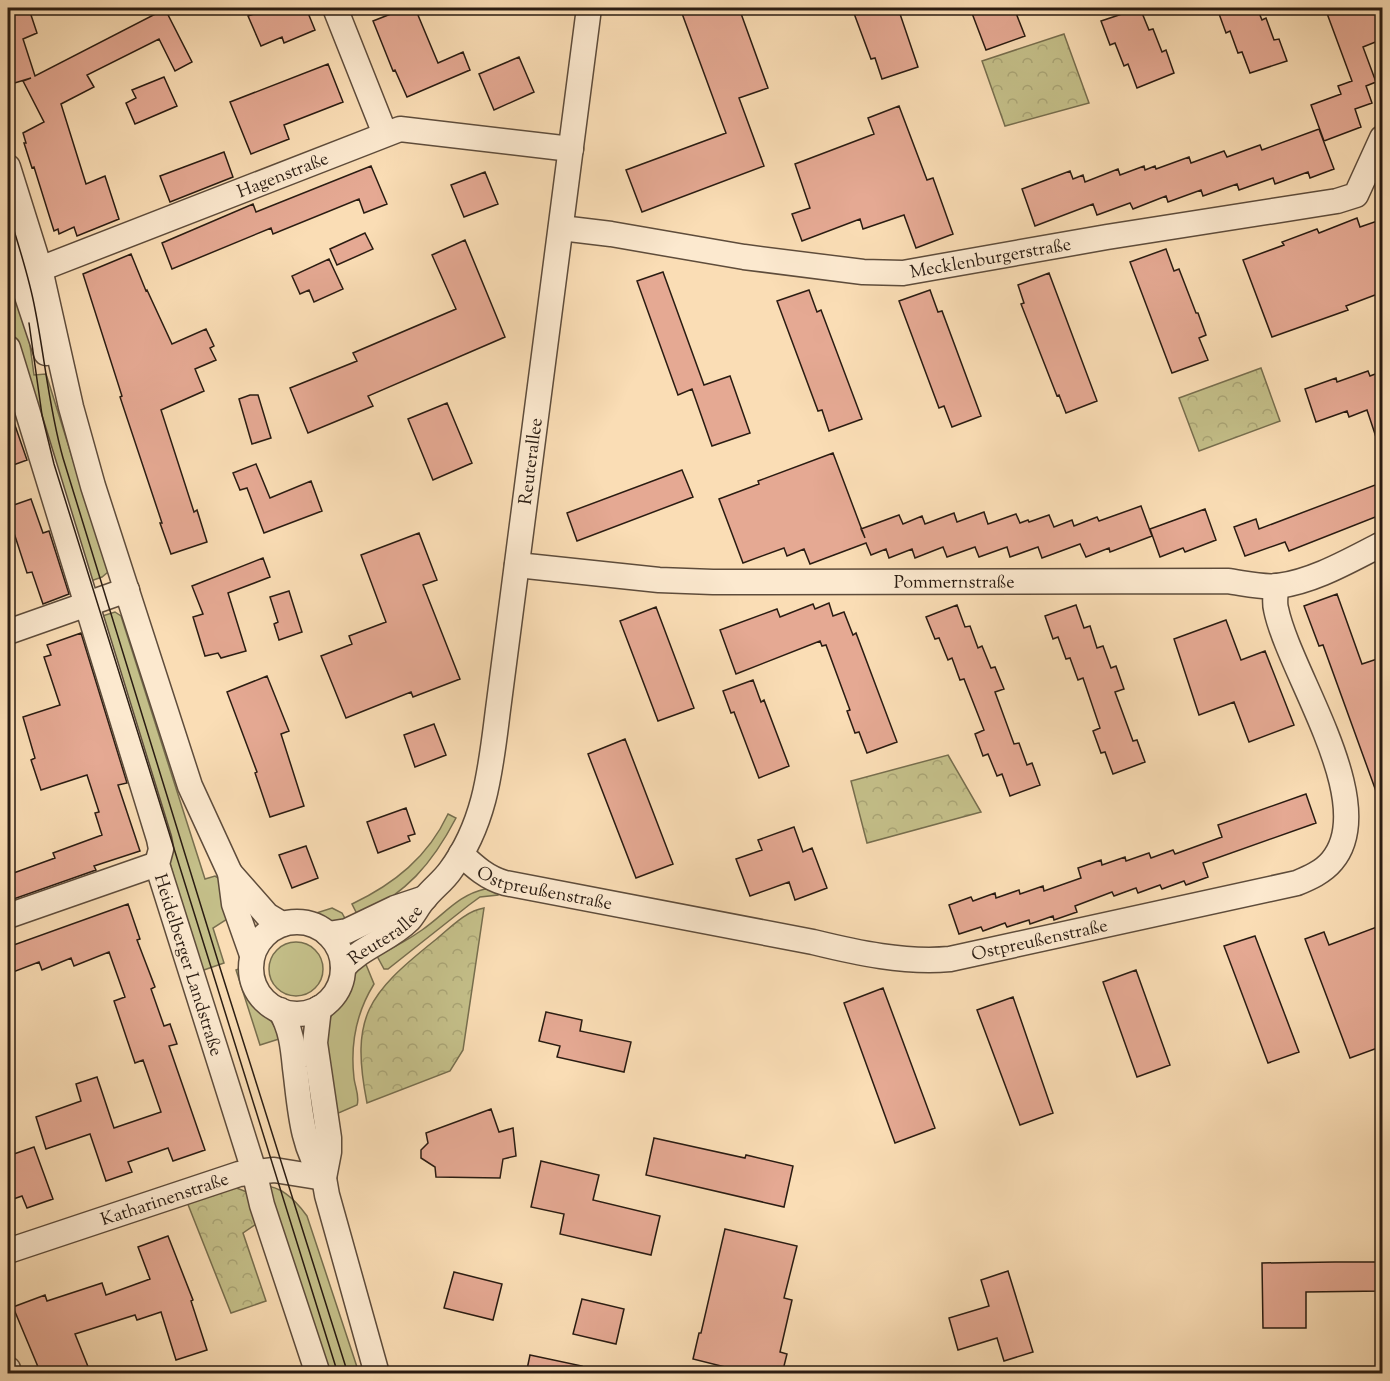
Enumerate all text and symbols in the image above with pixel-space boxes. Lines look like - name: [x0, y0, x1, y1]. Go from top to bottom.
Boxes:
- street label: Hagenstraße: [234, 147, 333, 206]
- street label: Mecklenburgerstraße: [908, 233, 1073, 287]
- street label: Reuterallee: [514, 416, 551, 506]
- street label: Pommernstraße: [894, 570, 1015, 597]
- street label: Ostpreußenstraße: [470, 861, 614, 918]
- street label: Heidelberger Landstraße: [146, 871, 228, 1060]
- street label: Reuterallee: [343, 901, 431, 972]
- street label: Ostpreußenstraße: [969, 914, 1110, 969]
- street label: Katharinenstraße: [98, 1167, 233, 1234]

